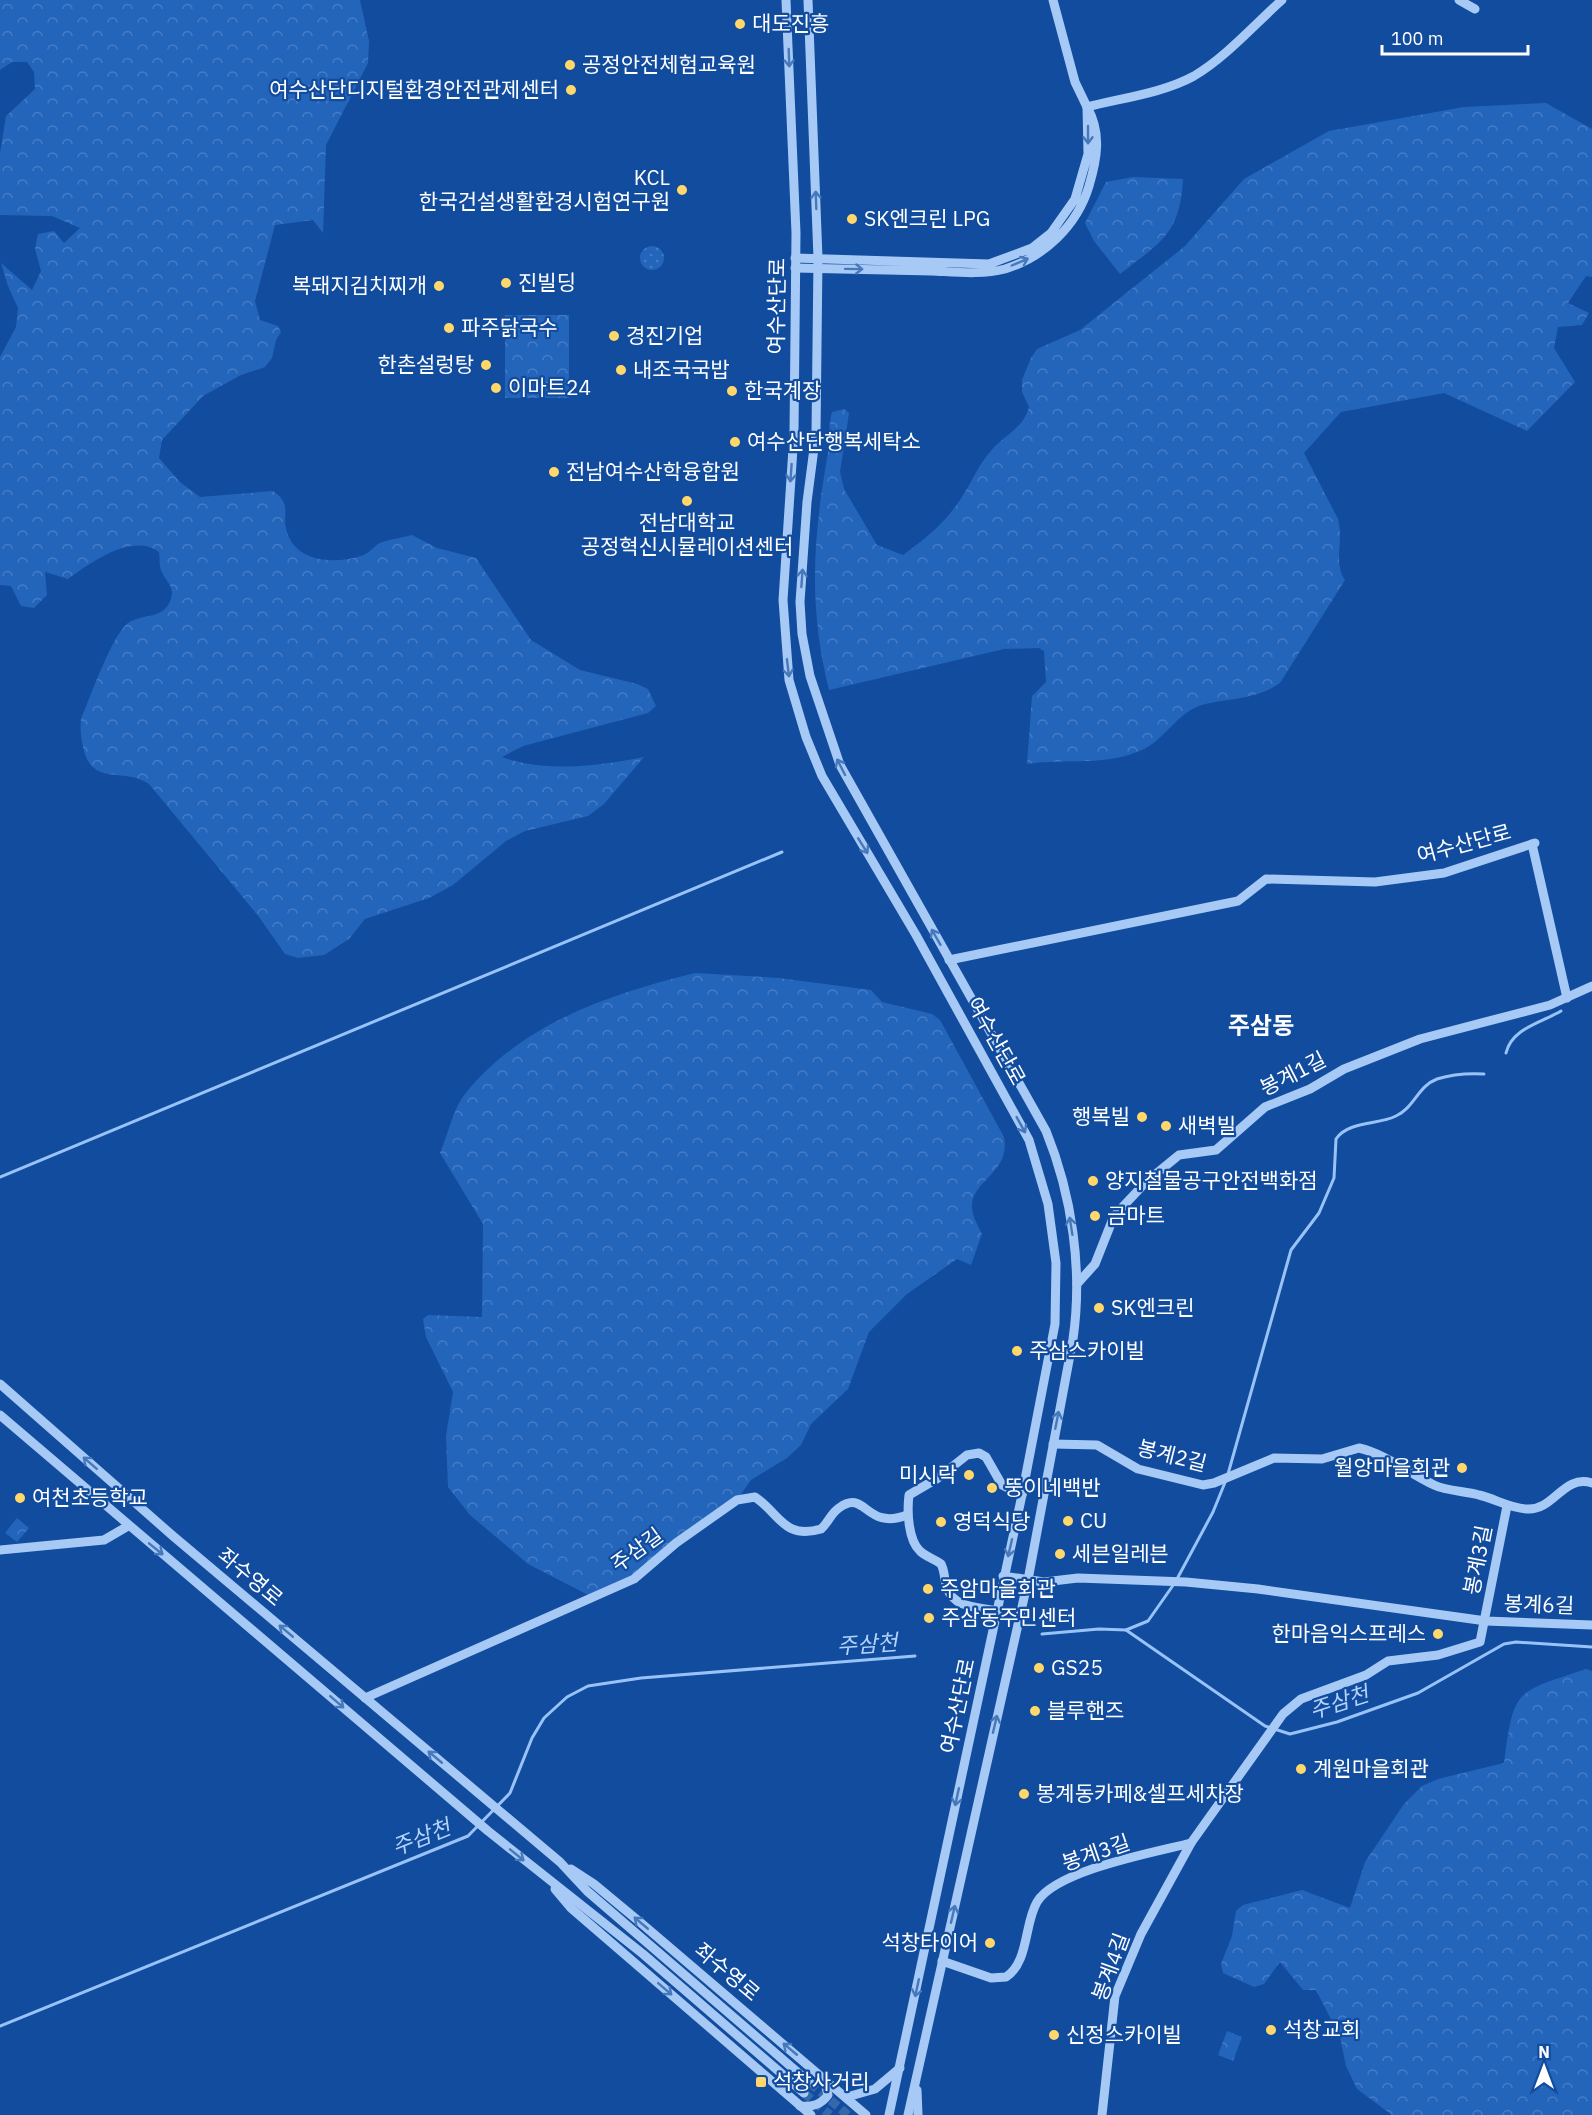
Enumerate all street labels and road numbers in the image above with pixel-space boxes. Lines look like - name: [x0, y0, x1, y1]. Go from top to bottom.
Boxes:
- street label: 여수산단로: [761, 257, 791, 355]
- street label: 여수산단로: [1413, 817, 1514, 869]
- street label: 여수산단로: [961, 991, 1033, 1090]
- street label: 봉계1길: [1255, 1045, 1330, 1102]
- street label: 봉계2길: [1135, 1433, 1210, 1477]
- street label: 주삼길: [605, 1521, 668, 1578]
- street label: 봉계3길: [1457, 1523, 1497, 1597]
- street label: 좌수영로: [212, 1541, 289, 1612]
- street label: 봉계6길: [1503, 1589, 1575, 1619]
- street label: 여수산단로: [933, 1656, 981, 1756]
- street label: 봉계3길: [1058, 1827, 1134, 1877]
- street label: 봉계4길: [1085, 1929, 1135, 2005]
- street label: 좌수영로: [689, 1936, 766, 2007]

